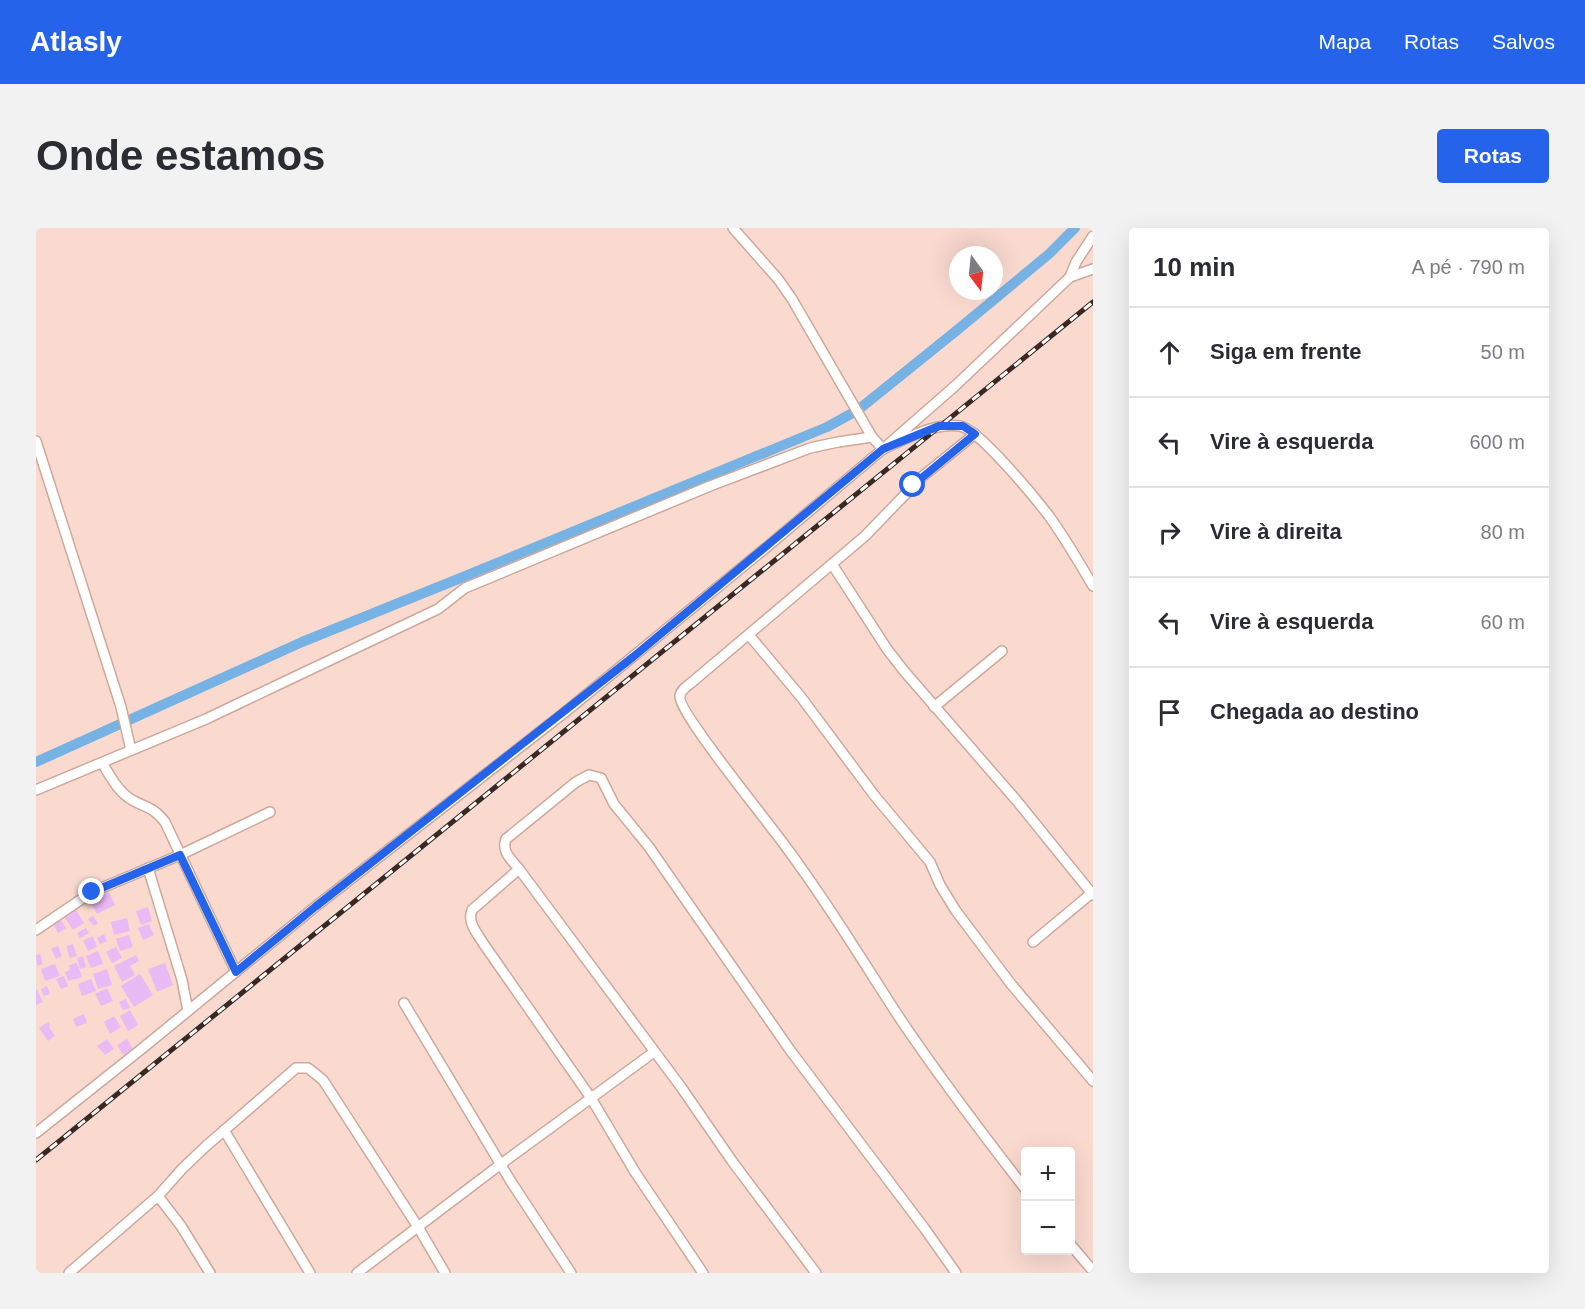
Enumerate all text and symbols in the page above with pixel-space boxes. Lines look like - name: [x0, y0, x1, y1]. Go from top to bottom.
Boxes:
- text: Atlasly: [30, 26, 122, 57]
- text: Mapa: [1319, 30, 1371, 53]
- text: Rotas: [1404, 30, 1459, 53]
- text: Salvos: [1492, 30, 1555, 53]
- button: Rotas: [1437, 129, 1549, 183]
- text: Onde estamos: [36, 132, 325, 179]
- north arrow: [949, 246, 1003, 300]
- text: 10 min: [1153, 252, 1235, 282]
- text: A pé · 790 m: [1412, 256, 1525, 278]
- icon: ahead: [1153, 336, 1186, 369]
- text: Siga em frente: [1210, 339, 1362, 364]
- text: 50 m: [1481, 341, 1525, 363]
- icon: left: [1153, 426, 1186, 459]
- text: Vire à esquerda: [1210, 429, 1373, 454]
- text: 600 m: [1469, 431, 1525, 453]
- route start: [899, 471, 925, 497]
- icon: right: [1153, 516, 1186, 549]
- text: Vire à direita: [1210, 519, 1342, 544]
- text: 80 m: [1481, 521, 1525, 543]
- icon: left: [1153, 606, 1186, 639]
- text: Vire à esquerda: [1210, 609, 1373, 634]
- text: 60 m: [1481, 611, 1525, 633]
- icon: arrive: [1153, 696, 1186, 729]
- text: Chegada ao destino: [1210, 699, 1419, 724]
- route end: [78, 878, 104, 904]
- map controls: [1021, 1147, 1075, 1255]
- button: +: [1021, 1147, 1075, 1201]
- button: −: [1021, 1201, 1075, 1255]

